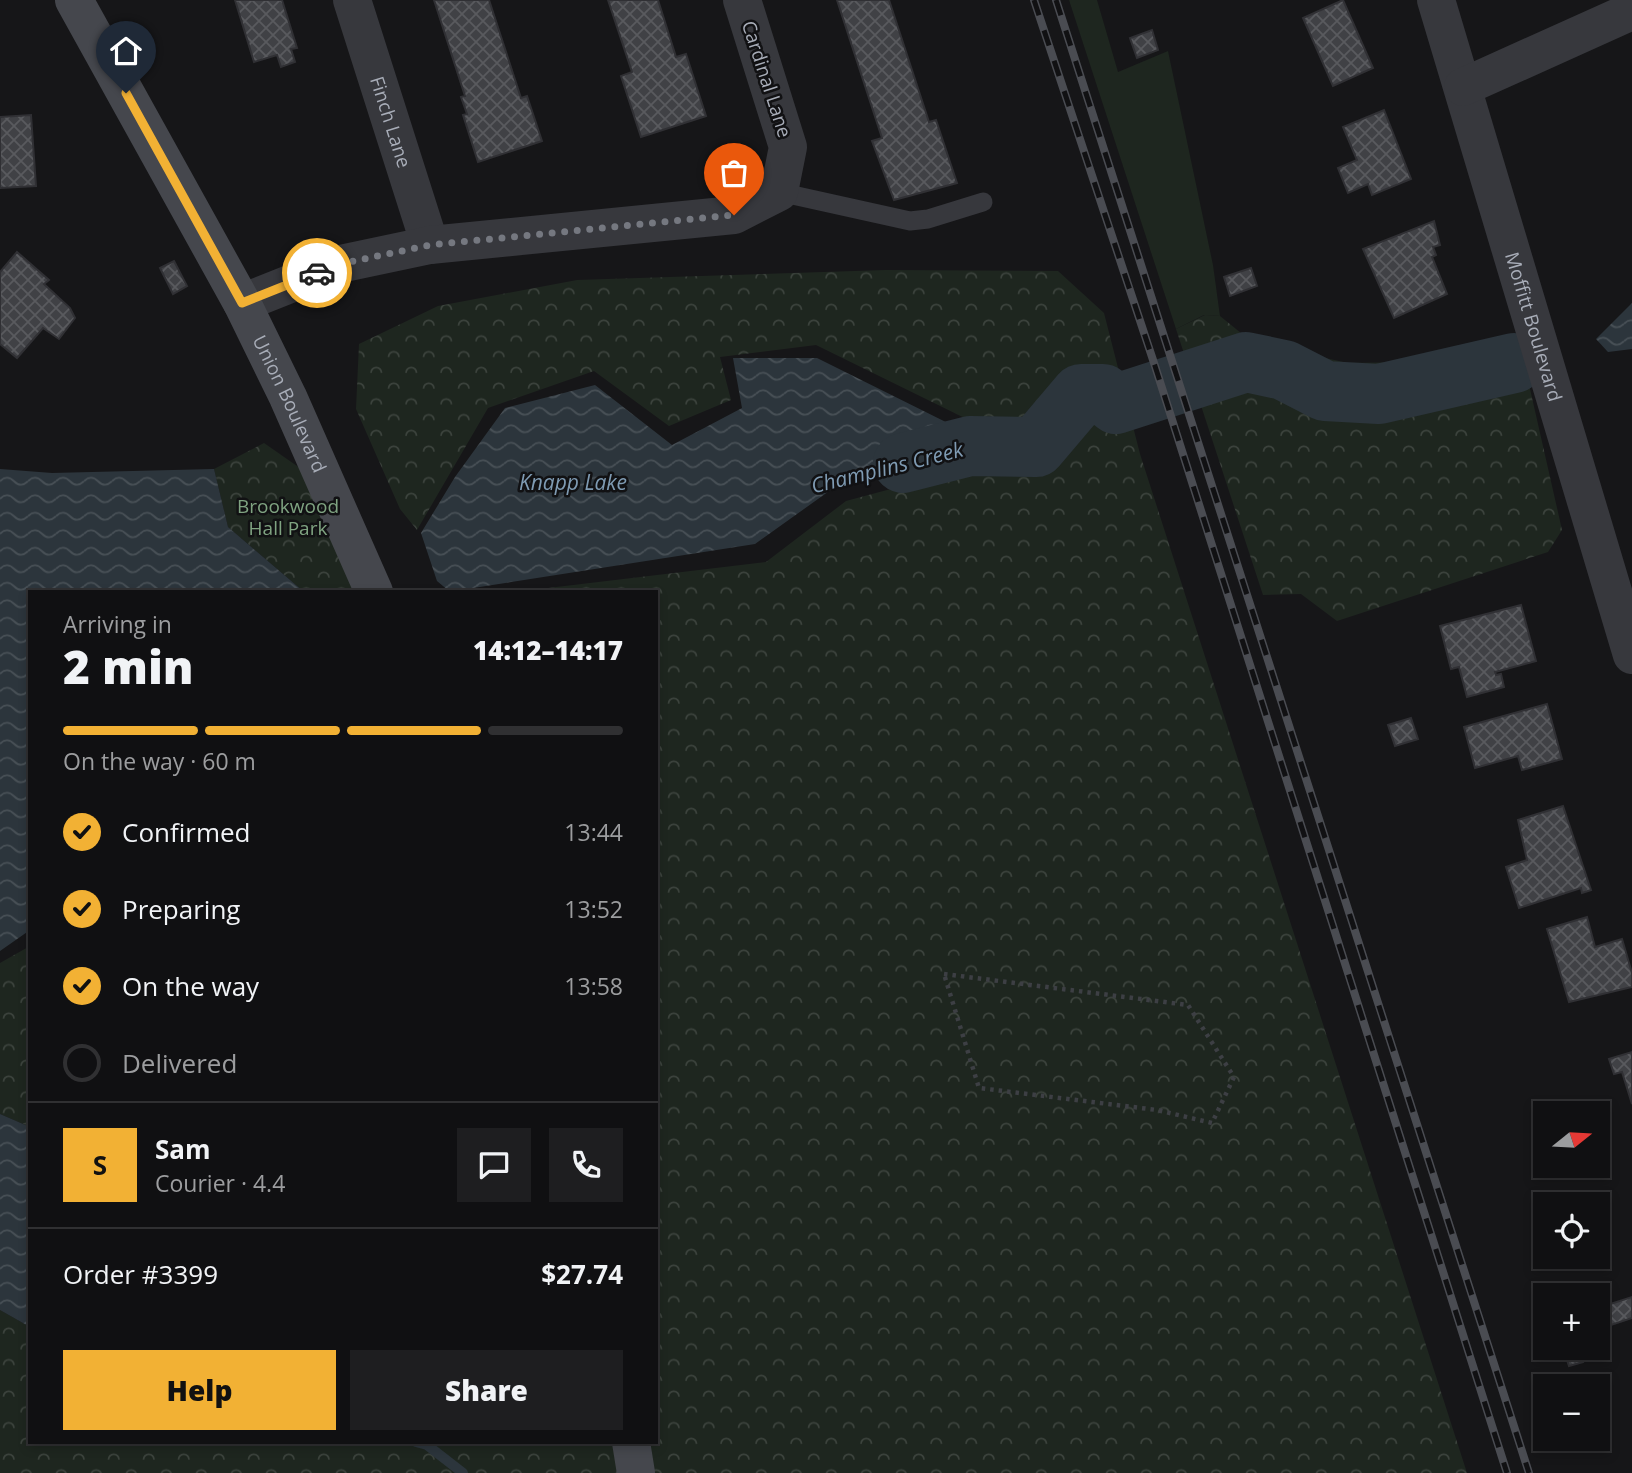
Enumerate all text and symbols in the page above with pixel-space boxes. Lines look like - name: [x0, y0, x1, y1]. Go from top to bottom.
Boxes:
- street label: Cardinal Lane: [736, 17, 798, 141]
- pin: [96, 21, 156, 93]
- icon: home: [107, 32, 145, 70]
- street label: Finch Lane: [364, 73, 418, 171]
- pin: [704, 143, 764, 215]
- icon: bag: [715, 154, 753, 192]
- courier: [282, 238, 352, 308]
- street label: Moffitt Boulevard: [1499, 249, 1568, 405]
- icon: car: [298, 254, 336, 292]
- street label: Union Boulevard: [247, 331, 333, 477]
- water label: Champlins Creek: [808, 434, 967, 499]
- water label: Knapp Lake: [519, 468, 627, 496]
- park label: Brookwood Hall Park: [237, 493, 339, 541]
- text: Arriving in: [63, 608, 172, 640]
- text: 14:12–14:17: [473, 632, 623, 668]
- text: 2 min: [63, 635, 194, 697]
- text: On the way · 60 m: [63, 745, 256, 777]
- icon: check: [63, 813, 101, 851]
- text: Confirmed: [122, 814, 250, 850]
- text: 13:44: [564, 816, 623, 848]
- icon: check: [63, 890, 101, 928]
- text: Preparing: [122, 891, 240, 927]
- text: 13:52: [564, 893, 623, 925]
- icon: check: [63, 967, 101, 1005]
- text: On the way: [122, 968, 259, 1004]
- text: 13:58: [564, 970, 623, 1002]
- text: Delivered: [122, 1045, 237, 1081]
- north arrow: [1533, 1101, 1610, 1178]
- map controls: [1533, 1101, 1610, 1451]
- button: chat: [457, 1128, 531, 1202]
- button: phone: [549, 1128, 623, 1202]
- text: Sam: [155, 1131, 211, 1167]
- text: S: [93, 1147, 107, 1183]
- text: Courier · 4.4: [155, 1167, 285, 1199]
- button: locate: [1533, 1192, 1610, 1269]
- text: Order #3399: [63, 1256, 218, 1292]
- text: $27.74: [541, 1256, 623, 1292]
- button: +: [1533, 1283, 1610, 1360]
- button: Help: [63, 1350, 336, 1430]
- button: Share: [350, 1350, 623, 1430]
- button: −: [1533, 1374, 1610, 1451]

